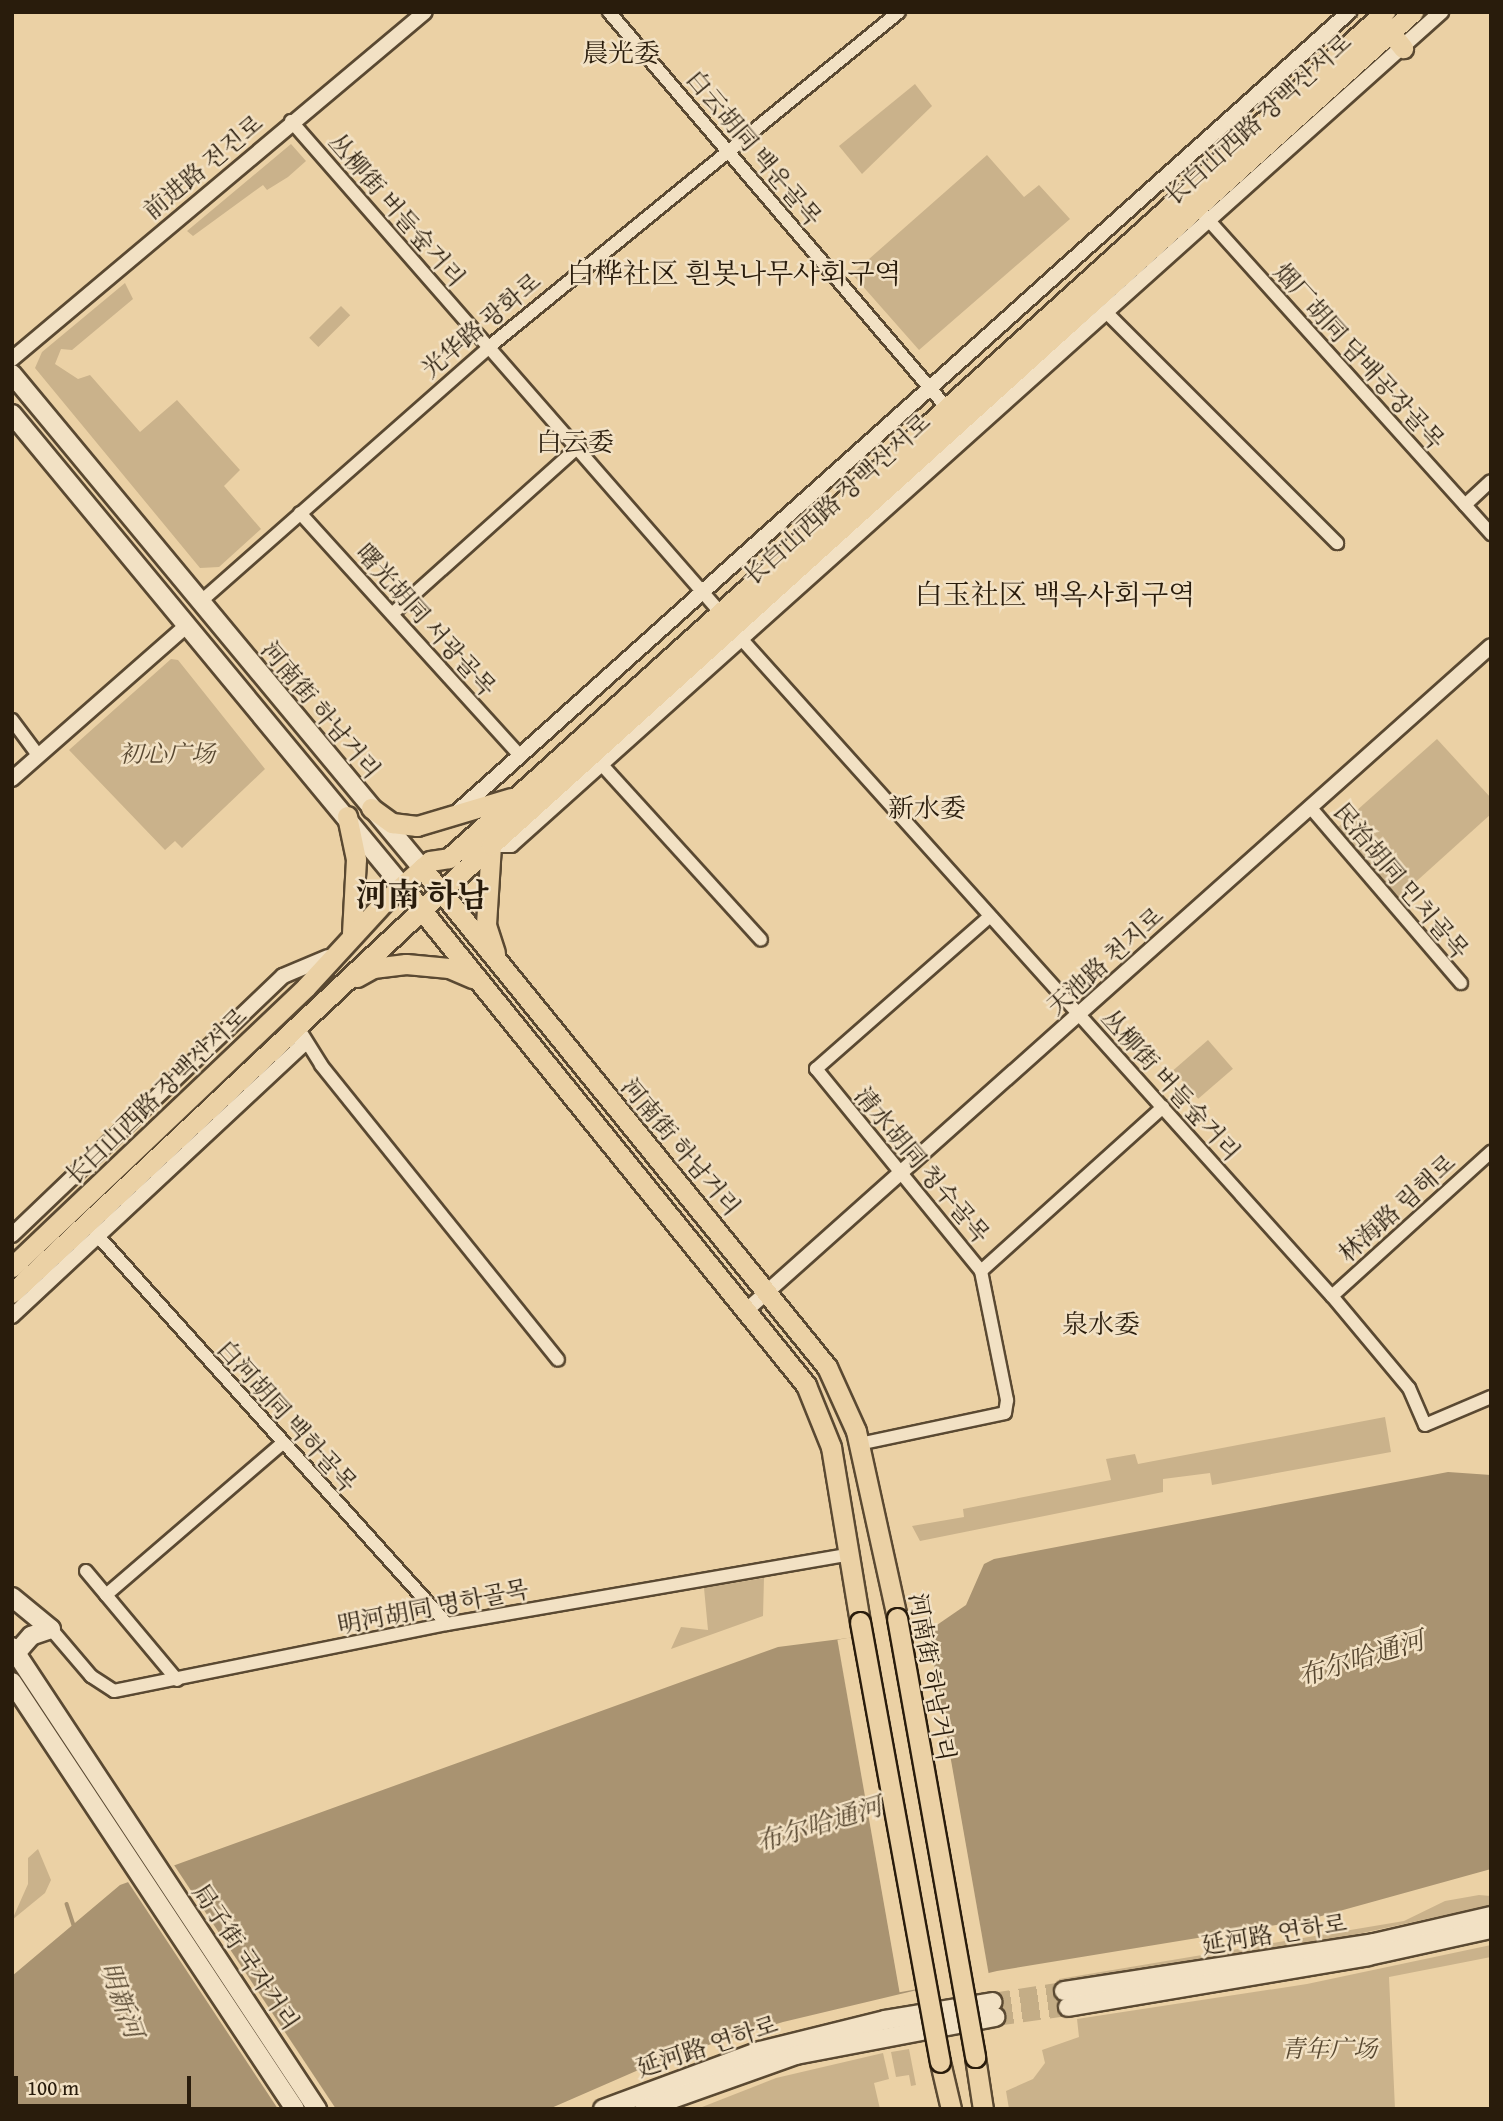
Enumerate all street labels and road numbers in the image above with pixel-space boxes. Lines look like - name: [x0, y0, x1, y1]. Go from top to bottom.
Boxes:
- street label: 长白山西路 장백산서로: [1159, 28, 1357, 210]
- street label: 白云胡同 백운골목: [681, 64, 827, 232]
- street label: 前进路 전진로: [138, 109, 268, 225]
- street label: 丛柳街 버들숲거리: [323, 128, 471, 292]
- street label: 烟厂胡同 담배공장골목: [1268, 257, 1450, 455]
- street label: 光华路 광화로: [416, 267, 546, 383]
- street label: 长白山西路 장백산서로: [738, 408, 936, 590]
- street label: 曙光胡同 서광골목: [350, 538, 502, 702]
- street label: 河南街 하남거리: [255, 636, 387, 784]
- street label: 民治胡同 민치골목: [1328, 797, 1474, 965]
- street label: 天池路 천지로: [1041, 901, 1169, 1021]
- street label: 长白山西路 장백산서로: [59, 1002, 253, 1190]
- street label: 丛柳街 버들숲거리: [1096, 1004, 1246, 1166]
- street label: 河南街 하남거리: [615, 1073, 747, 1221]
- street label: 清水胡同 청수골목: [849, 1081, 995, 1249]
- street label: 林海路 림해로: [1333, 1148, 1461, 1268]
- street label: 白河胡同 백하골목: [211, 1334, 363, 1498]
- street label: 明河胡同 명하골목: [335, 1574, 531, 1640]
- street label: 河南街 하남거리: [903, 1591, 961, 1763]
- street label: 局子街 국자거리: [187, 1878, 305, 2036]
- street label: 延河路 연하로: [1199, 1908, 1349, 1960]
- street label: 延河路 연하로: [633, 2010, 781, 2082]

